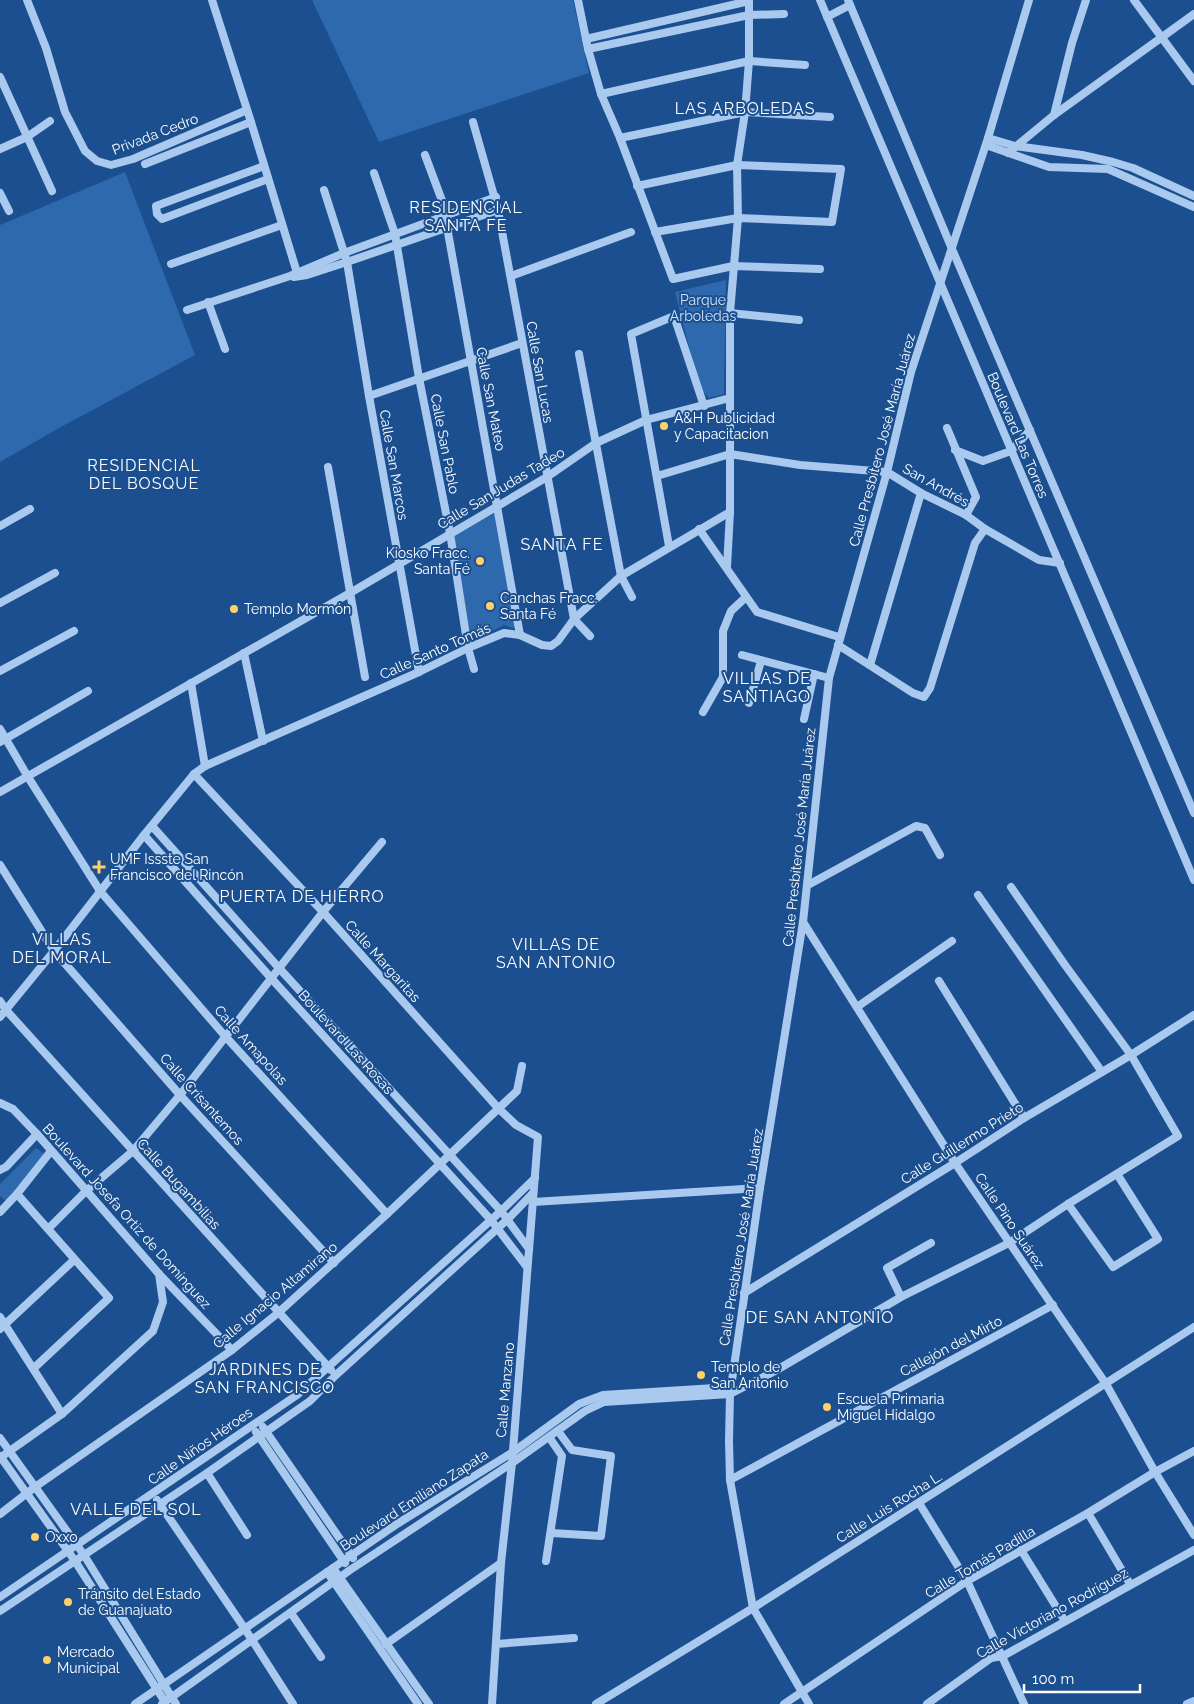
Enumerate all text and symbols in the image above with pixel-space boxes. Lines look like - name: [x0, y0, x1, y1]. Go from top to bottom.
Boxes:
- district label: LAS ARBOLEDAS: [675, 99, 815, 118]
- street label: Privada Cedro: [110, 110, 200, 158]
- district label: RESIDENCIAL SANTA FE: [409, 198, 523, 235]
- park label: Parque Arboledas: [670, 292, 736, 324]
- street label: Calle San Lucas: [523, 320, 557, 424]
- street label: Calle Presbítero José María Juárez: [846, 332, 918, 548]
- street label: Calle San Mateo: [473, 346, 509, 452]
- street label: Boulevard Las Torres: [984, 370, 1052, 501]
- street label: Calle San Pablo: [427, 393, 463, 495]
- street label: Calle San Marcos: [376, 409, 412, 522]
- place label: A&H Publicidad y Capacitacion: [674, 410, 775, 442]
- marker: A&H Publicidad y Capacitacion: [658, 420, 670, 432]
- street label: Calle San Judas Tadeo: [435, 444, 567, 532]
- district label: RESIDENCIAL DEL BOSQUE: [87, 456, 201, 493]
- street label: San Andrés: [900, 460, 972, 510]
- district label: SANTA FE: [521, 535, 603, 554]
- place label: Kiosko Fracc. Santa Fé: [386, 545, 470, 577]
- marker: Kiosko Fracc. Santa Fé: [474, 555, 486, 567]
- place label: Canchas Fracc. Santa Fé: [500, 590, 597, 622]
- marker: Canchas Fracc. Santa Fé: [484, 600, 496, 612]
- place label: Templo Mormón: [244, 601, 351, 617]
- marker: Templo Mormón: [228, 603, 240, 615]
- street label: Calle Santo Tomás: [377, 619, 493, 683]
- district label: VILLAS DE SANTIAGO: [723, 669, 811, 706]
- street label: Calle Presbítero José María Juárez: [780, 727, 818, 947]
- place label: UMF Issste San Francisco del Rincón: [110, 851, 244, 883]
- marker: UMF Issste San Francisco del Rincón: [92, 860, 106, 874]
- district label: PUERTA DE HIERRO: [220, 887, 384, 906]
- street label: Calle Margaritas: [342, 917, 424, 1005]
- district label: VILLAS DEL MORAL: [12, 930, 112, 967]
- district label: VILLAS DE SAN ANTONIO: [496, 935, 616, 972]
- street label: Boulevard Las Rosas: [295, 987, 397, 1097]
- street label: Calle Amapolas: [211, 1002, 291, 1088]
- street label: Calle Crisantemos: [157, 1050, 247, 1148]
- street label: Calle Guillermo Prieto: [898, 1099, 1026, 1187]
- street label: Boulevard Josefa Ortiz de Domínguez: [40, 1120, 214, 1312]
- street label: Calle Presbítero José María Juárez: [716, 1127, 766, 1347]
- street label: Calle Bugambilias: [134, 1135, 224, 1233]
- street label: Calle Pino Suárez: [972, 1170, 1048, 1272]
- street label: Calle Ignacio Altamirano: [210, 1238, 340, 1352]
- district label: DE SAN ANTONIO: [746, 1308, 894, 1327]
- street label: Callejón del Mirto: [897, 1312, 1005, 1380]
- street label: Calle Manzano: [493, 1342, 517, 1438]
- place label: Templo de San Antonio: [711, 1359, 788, 1391]
- district label: JARDINES DE SAN FRANCISCO: [195, 1360, 335, 1397]
- marker: Templo de San Antonio: [695, 1369, 707, 1381]
- place label: Escuela Primaria Miguel Hidalgo: [837, 1391, 944, 1423]
- marker: Escuela Primaria Miguel Hidalgo: [821, 1401, 833, 1413]
- street label: Calle Niños Héroes: [145, 1404, 255, 1488]
- street label: Boulevard Emiliano Zapata: [337, 1446, 491, 1554]
- street label: Calle Luis Rocha L.: [833, 1468, 945, 1546]
- district label: VALLE DEL SOL: [70, 1500, 202, 1519]
- street label: Calle Tomás Padilla: [922, 1523, 1038, 1601]
- place label: Oxxo: [45, 1529, 78, 1545]
- marker: Oxxo: [29, 1531, 41, 1543]
- street label: Calle Victoriano Rodríguez: [973, 1565, 1131, 1661]
- place label: Tránsito del Estado de Guanajuato: [78, 1586, 201, 1618]
- marker: Tránsito del Estado de Guanajuato: [62, 1596, 74, 1608]
- place label: Mercado Municipal: [57, 1644, 120, 1676]
- marker: Mercado Municipal: [41, 1654, 53, 1666]
- scale bar: [1024, 1662, 1140, 1694]
- text: 100 m: [1032, 1670, 1074, 1688]

